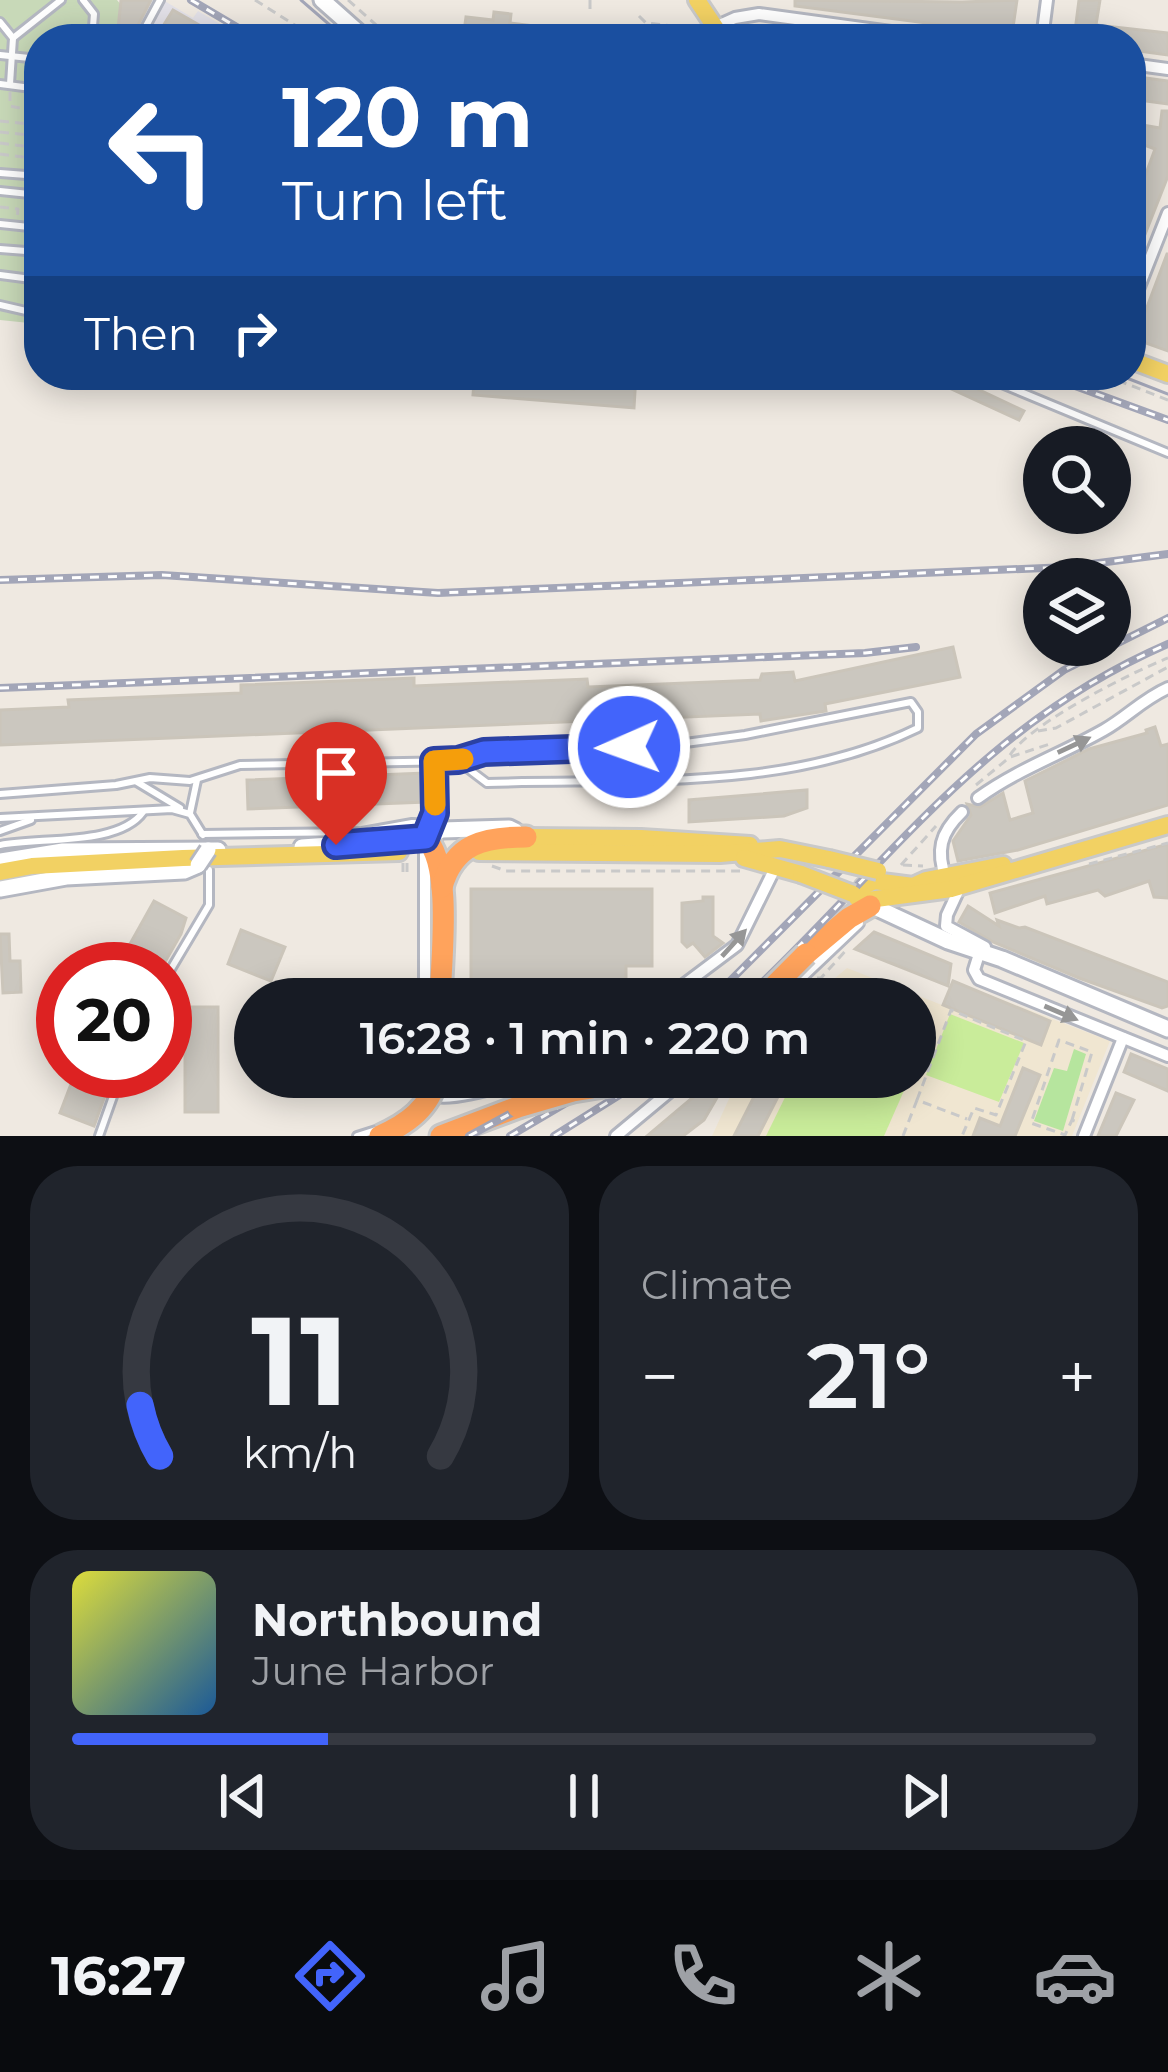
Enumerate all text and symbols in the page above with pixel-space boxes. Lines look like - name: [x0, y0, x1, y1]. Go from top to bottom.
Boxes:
- text: 120 m: [282, 66, 533, 168]
- icon: left: [84, 72, 240, 228]
- text: Turn left: [282, 168, 508, 234]
- icon: right: [222, 300, 288, 366]
- text: Then: [84, 306, 198, 361]
- map controls: [1023, 426, 1131, 666]
- button: search: [1023, 426, 1131, 534]
- button: layers: [1023, 558, 1131, 666]
- position arrow: [566, 684, 692, 810]
- pin: [285, 722, 387, 845]
- one-way arrow: [1057, 735, 1092, 755]
- icon: arrive: [303, 740, 369, 806]
- one-way arrow: [720, 929, 747, 958]
- speed limit sign: 20: [36, 942, 192, 1098]
- one-way arrow: [1043, 1004, 1079, 1023]
- text: 16:28 · 1 min · 220 m: [360, 1010, 810, 1065]
- text: Climate: [641, 1261, 793, 1309]
- text: 11: [251, 1284, 348, 1436]
- text: 21°: [806, 1321, 931, 1431]
- text: −: [641, 1336, 679, 1417]
- text: +: [1058, 1336, 1096, 1417]
- text: km/h: [242, 1426, 357, 1479]
- text: Northbound: [252, 1592, 542, 1647]
- text: June Harbor: [252, 1647, 494, 1695]
- icon: previous: [210, 1763, 276, 1829]
- icon: pause: [551, 1763, 617, 1829]
- icon: next: [892, 1763, 958, 1829]
- icon: directions: [288, 1934, 372, 2018]
- icon: music: [474, 1934, 558, 2018]
- icon: phone: [661, 1934, 745, 2018]
- icon: climate: [847, 1934, 931, 2018]
- icon: car: [1033, 1934, 1117, 2018]
- text: 16:27: [51, 1943, 186, 2009]

